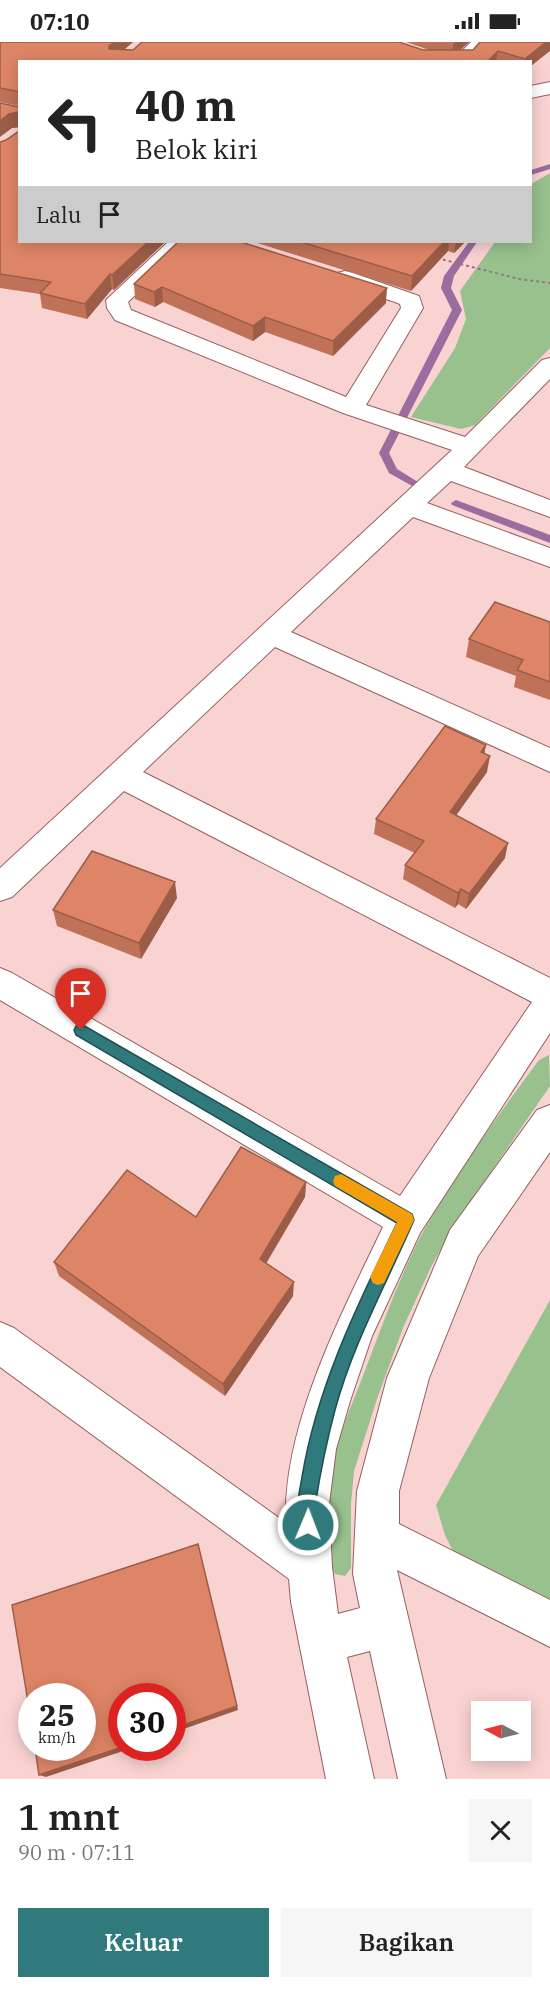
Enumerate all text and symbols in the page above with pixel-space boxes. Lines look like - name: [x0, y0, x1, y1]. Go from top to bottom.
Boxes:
- text: 07:10: [30, 7, 89, 36]
- text: 40 m: [135, 78, 236, 133]
- icon: left: [36, 84, 114, 162]
- text: Belok kiri: [135, 131, 258, 166]
- icon: arrive: [93, 198, 126, 231]
- text: Lalu: [36, 200, 81, 229]
- pin: [55, 968, 106, 1030]
- icon: arrive: [64, 977, 97, 1010]
- position arrow: [276, 1493, 340, 1557]
- speed limit sign: 30: [108, 1683, 186, 1761]
- text: 25: [39, 1695, 75, 1734]
- north arrow: [471, 1701, 531, 1761]
- map controls: [471, 1701, 531, 1761]
- text: km/h: [38, 1728, 76, 1747]
- text: 1 mnt: [18, 1793, 119, 1840]
- button: close: [469, 1799, 532, 1862]
- text: 90 m · 07:11: [18, 1839, 135, 1866]
- button: Keluar: [18, 1908, 269, 1977]
- button: Bagikan: [281, 1908, 532, 1977]

